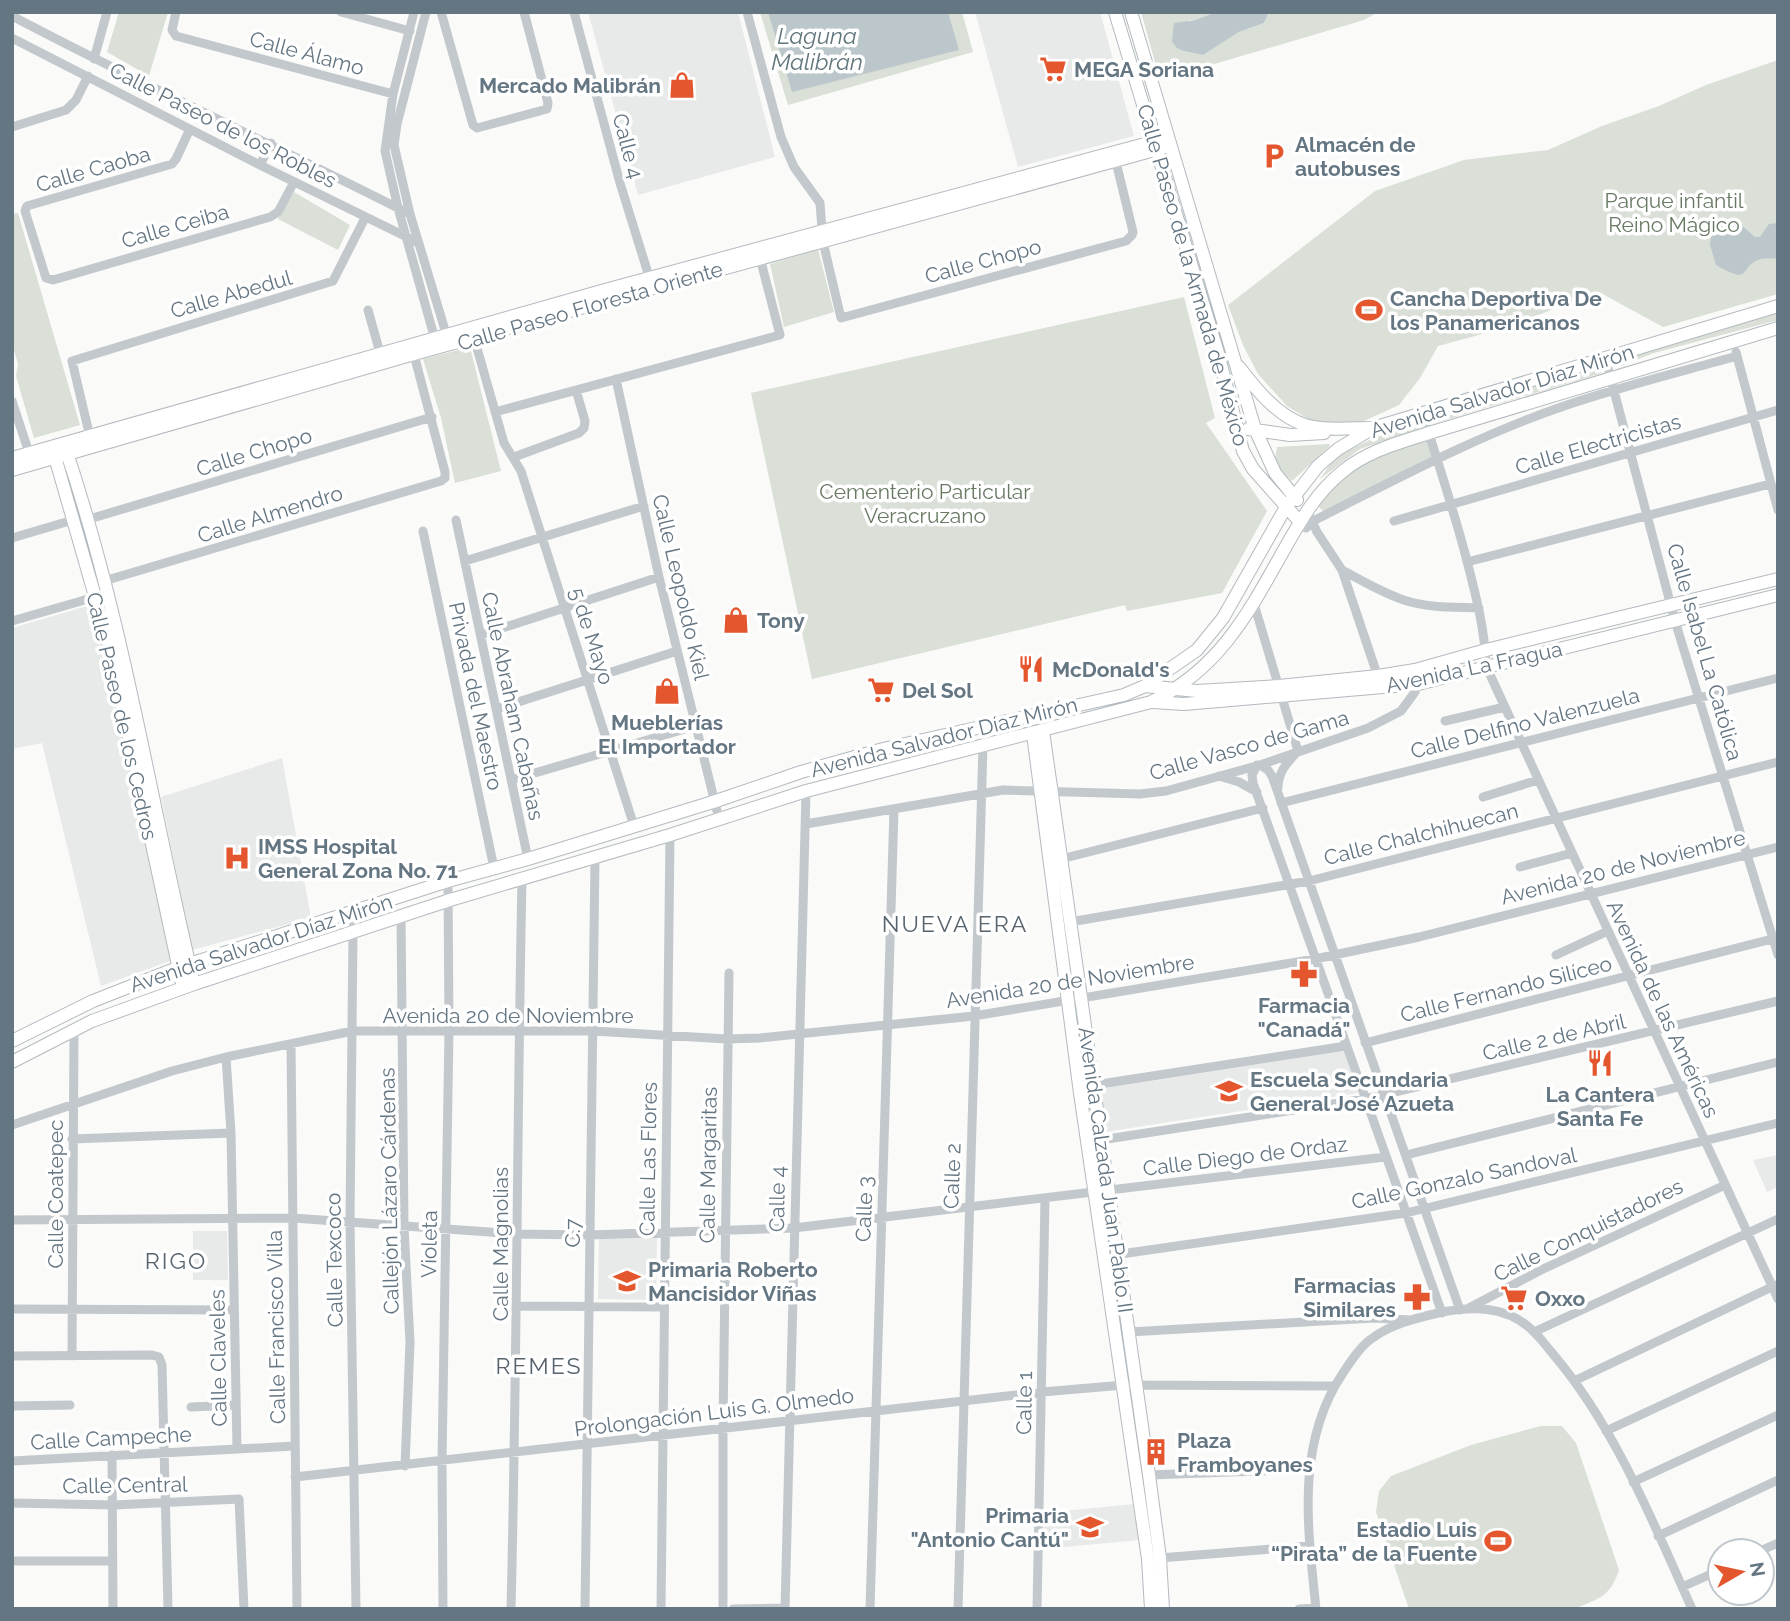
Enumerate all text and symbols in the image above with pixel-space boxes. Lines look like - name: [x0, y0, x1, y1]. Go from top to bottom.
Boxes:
- water label: Laguna Malibrán: [771, 22, 863, 75]
- street label: Calle Álamo: [247, 26, 367, 80]
- supermarket icon: MEGA Soriana: [1038, 54, 1068, 84]
- street label: Calle Paseo de los Robles: [105, 57, 341, 193]
- place label: MEGA Soriana: [1074, 57, 1214, 82]
- shop icon: Mercado Malibrán: [667, 70, 697, 100]
- place label: Mercado Malibrán: [479, 73, 661, 98]
- street label: Calle Paseo de la Armada de México: [1132, 101, 1254, 449]
- street label: Calle 4: [607, 111, 649, 181]
- place label: Almacén de autobuses: [1295, 132, 1416, 181]
- street label: Calle Caoba: [33, 141, 153, 197]
- parking icon: Almacén de autobuses: [1259, 141, 1289, 171]
- park label: Parque infantil Reino Mágico: [1604, 188, 1744, 237]
- street label: Calle Ceiba: [118, 199, 232, 253]
- street label: Calle Chopo: [922, 233, 1044, 289]
- street label: Calle Paseo Floresta Oriente: [454, 256, 726, 356]
- street label: Calle Abedul: [167, 265, 295, 323]
- place label: Cancha Deportiva De los Panamericanos: [1390, 286, 1602, 335]
- sports icon: Cancha Deportiva De los Panamericanos: [1354, 295, 1384, 325]
- street label: Avenida Salvador Díaz Mirón: [1367, 339, 1637, 443]
- street label: Calle Electricistas: [1512, 408, 1684, 480]
- street label: Calle Chopo: [193, 423, 315, 481]
- park label: Cementerio Particular Veracruzano: [819, 479, 1031, 528]
- street label: Calle Almendro: [194, 480, 346, 548]
- street label: Calle Leopoldo Kiel: [647, 492, 715, 683]
- street label: Calle Isabel La Católica: [1662, 541, 1748, 763]
- street label: 5 de Mayo: [565, 584, 619, 688]
- street label: Calle Paseo de los Cedros: [81, 590, 163, 842]
- street label: Calle Abraham Cabañas: [477, 590, 549, 822]
- street label: Privada del Maestro: [444, 600, 508, 792]
- shop icon: Tony: [721, 605, 751, 635]
- place label: Tony: [757, 608, 805, 633]
- street label: Avenida La Fragua: [1384, 636, 1564, 698]
- restaurant icon: McDonald's: [1016, 654, 1046, 684]
- place label: McDonald's: [1052, 657, 1170, 682]
- supermarket icon: Del Sol: [866, 675, 896, 705]
- shop icon: Mueblerías El Importador: [652, 676, 682, 706]
- place label: Del Sol: [902, 678, 973, 703]
- street label: Calle Delfino Valenzuela: [1408, 682, 1642, 764]
- street label: Avenida Salvador Díaz Mirón: [808, 692, 1080, 782]
- street label: Calle Vasco de Gama: [1146, 705, 1352, 785]
- place label: Mueblerías El Importador: [598, 710, 736, 759]
- street label: Calle Chalchihuecan: [1321, 798, 1521, 870]
- street label: Avenida 20 de Noviembre: [1498, 824, 1748, 910]
- place label: IMSS Hospital General Zona No. 71: [258, 834, 458, 883]
- hospital icon: IMSS Hospital General Zona No. 71: [222, 843, 252, 873]
- street label: Avenida Salvador Díaz Mirón: [127, 889, 395, 997]
- street label: Avenida de las Américas: [1602, 896, 1724, 1122]
- district label: NUEVA ERA: [882, 910, 1028, 937]
- street label: Avenida 20 de Noviembre: [944, 949, 1196, 1013]
- street label: Calle Fernando Silíceo: [1398, 951, 1614, 1027]
- pharmacy icon: Farmacia "Canadá": [1289, 959, 1319, 989]
- place label: Farmacia "Canadá": [1258, 993, 1350, 1042]
- street label: Avenida 20 de Noviembre: [382, 1003, 634, 1028]
- street label: Calle 2 de Abril: [1480, 1008, 1628, 1066]
- street label: Avenida Calzada Juan Pablo II: [1074, 1025, 1138, 1315]
- restaurant icon: La Cantera Santa Fe: [1585, 1048, 1615, 1078]
- street label: Callejón Lázaro Cárdenas: [374, 1067, 404, 1315]
- place label: Escuela Secundaria General José Azueta: [1250, 1067, 1454, 1116]
- school or university icon: Escuela Secundaria General José Azueta: [1214, 1076, 1244, 1106]
- street label: Calle Las Flores: [634, 1082, 662, 1236]
- place label: La Cantera Santa Fe: [1545, 1082, 1655, 1131]
- street label: Calle Margaritas: [694, 1086, 722, 1244]
- street label: Calle Coatepec: [43, 1119, 68, 1269]
- street label: Calle Diego de Ordaz: [1141, 1131, 1349, 1181]
- street label: Calle Gonzalo Sandoval: [1349, 1142, 1579, 1214]
- street label: Calle 2: [938, 1143, 966, 1209]
- street label: Calle 4: [764, 1166, 790, 1232]
- street label: Calle Magnolias: [488, 1167, 513, 1321]
- street label: Calle Conquistadores: [1489, 1173, 1687, 1287]
- street label: Calle 3: [850, 1175, 878, 1243]
- street label: Calle Texcoco: [320, 1192, 348, 1328]
- street label: Violeta: [416, 1210, 442, 1278]
- street label: C.7: [560, 1218, 585, 1248]
- street label: Calle Francisco Villa: [262, 1230, 290, 1424]
- district label: RIGO: [145, 1247, 207, 1274]
- place label: Primaria Roberto Mancisidor Viñas: [648, 1257, 818, 1306]
- school or university icon: Primaria Roberto Mancisidor Viñas: [612, 1266, 642, 1296]
- place label: Farmacias Similares: [1293, 1273, 1396, 1322]
- pharmacy icon: Farmacias Similares: [1402, 1282, 1432, 1312]
- supermarket icon: Oxxo: [1499, 1283, 1529, 1313]
- place label: Oxxo: [1535, 1286, 1585, 1311]
- street label: Calle Claveles: [204, 1289, 232, 1427]
- district label: REMES: [495, 1352, 583, 1379]
- street label: Calle 1: [1011, 1371, 1037, 1435]
- street label: Prolongación Luis G. Olmedo: [573, 1382, 855, 1442]
- street label: Calle Campeche: [30, 1421, 192, 1455]
- place label: Plaza Framboyanes: [1177, 1428, 1313, 1477]
- building icon: Plaza Framboyanes: [1141, 1437, 1171, 1467]
- street label: Calle Central: [62, 1471, 188, 1499]
- place label: Primaria "Antonio Cantú": [910, 1503, 1069, 1552]
- school or university icon: Primaria "Antonio Cantú": [1075, 1512, 1105, 1542]
- place label: Estadio Luis “Pirata” de la Fuente: [1271, 1517, 1477, 1566]
- sports icon: Estadio Luis “Pirata” de la Fuente: [1483, 1526, 1513, 1556]
- north arrow: [1706, 1537, 1776, 1607]
- text: N: [1746, 1560, 1770, 1578]

